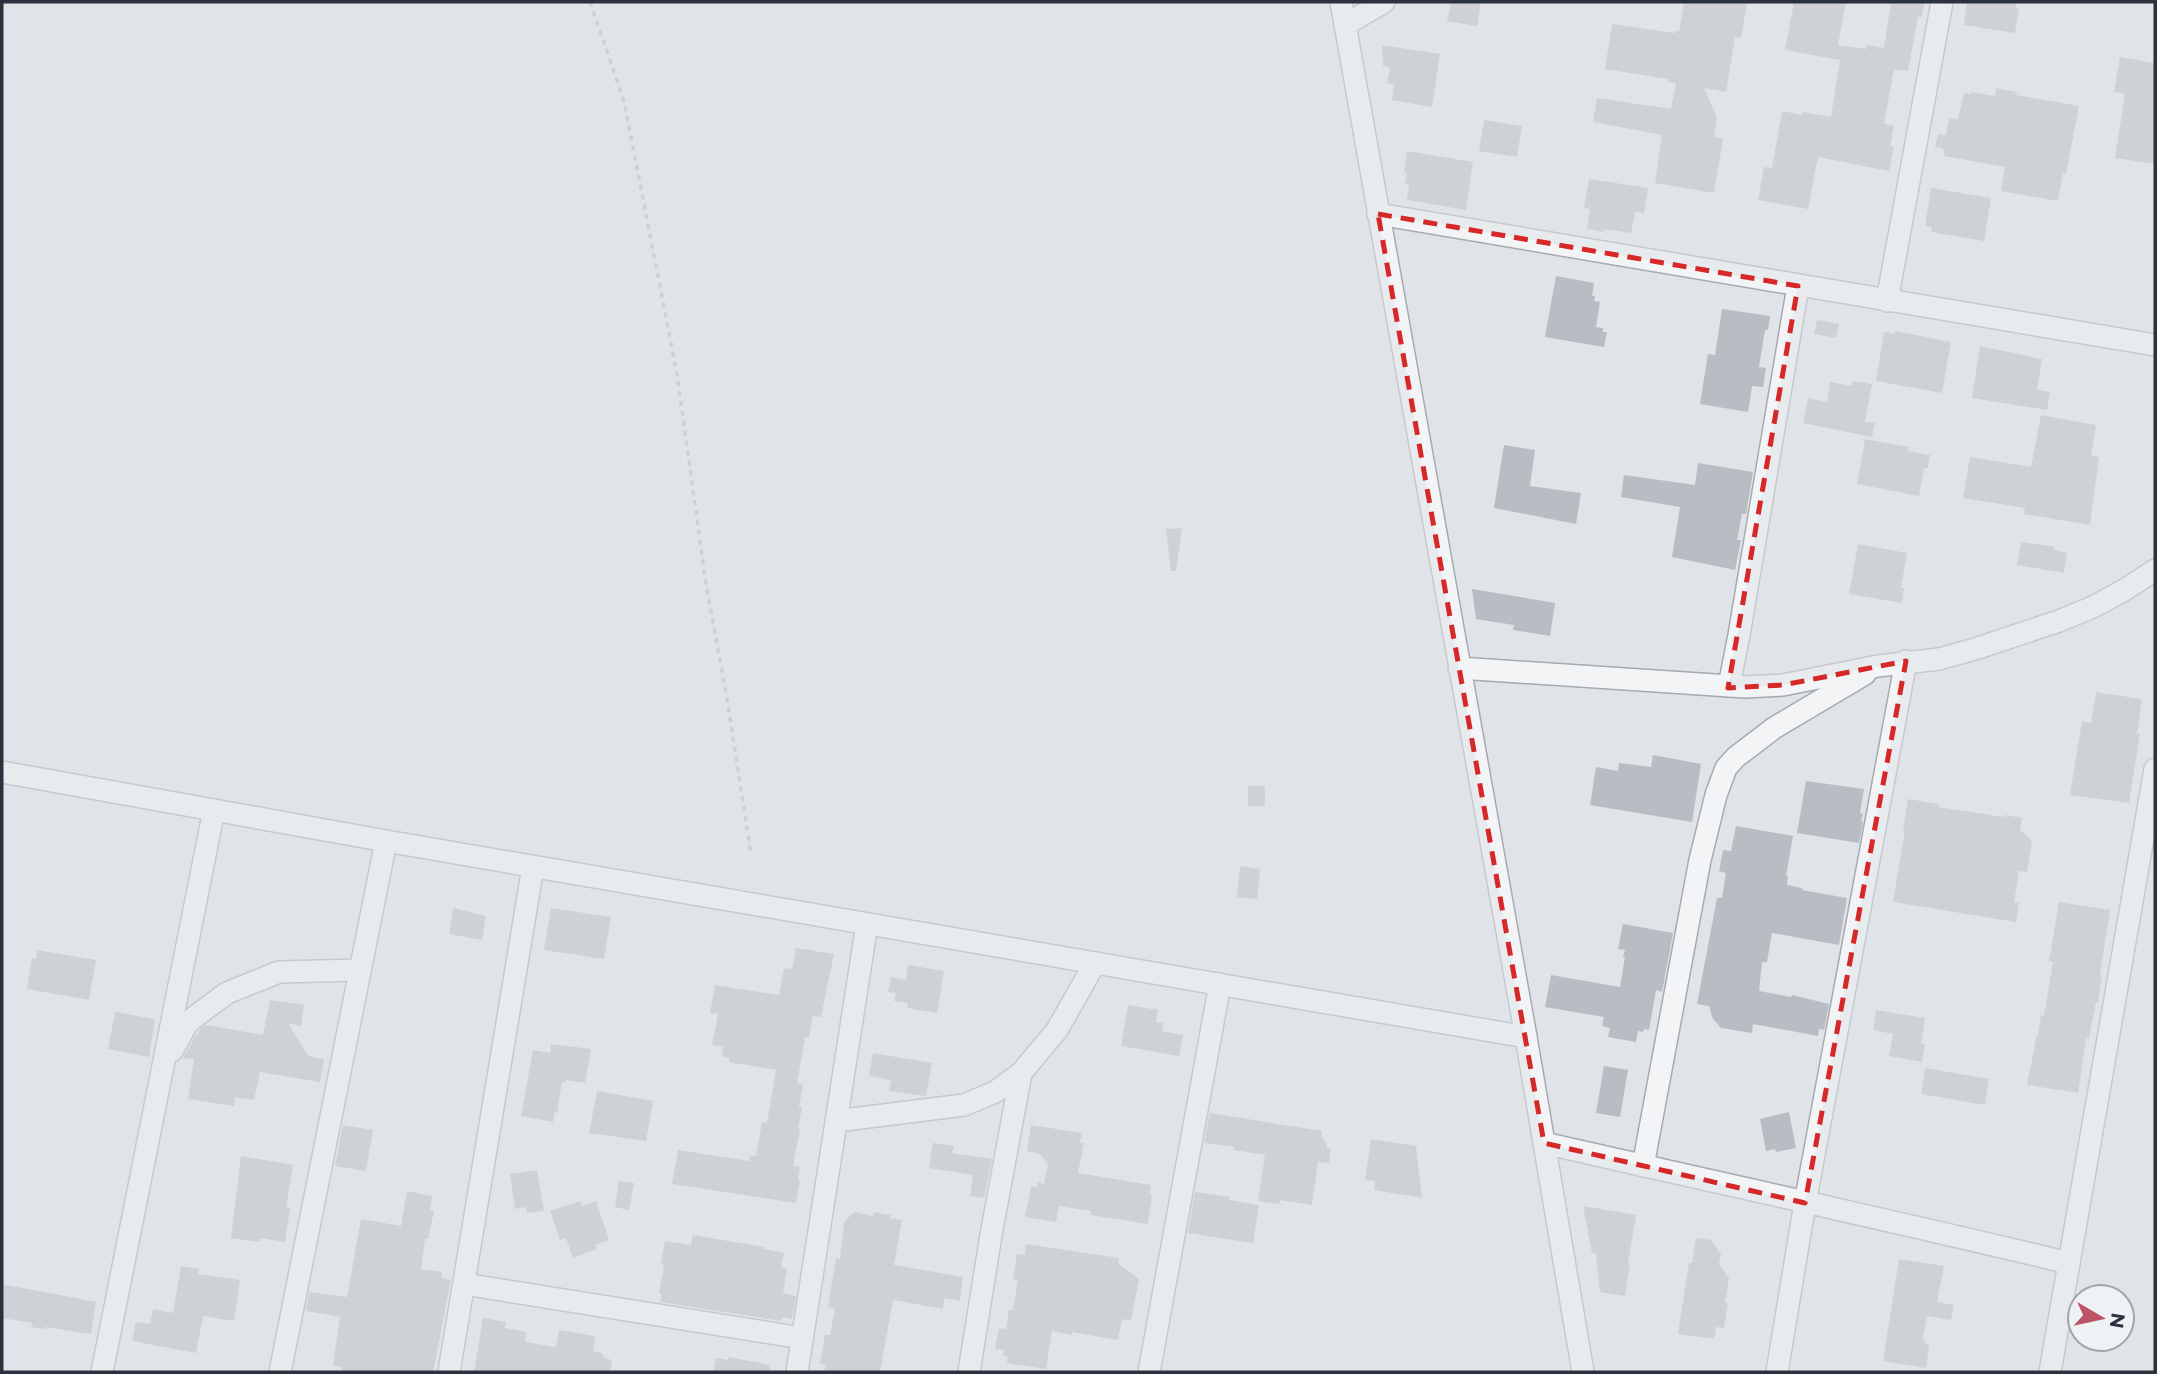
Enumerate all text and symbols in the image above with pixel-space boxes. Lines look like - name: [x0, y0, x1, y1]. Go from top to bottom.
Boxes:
- north arrow: [2066, 1283, 2136, 1353]
- text: N: [2105, 1311, 2130, 1330]

